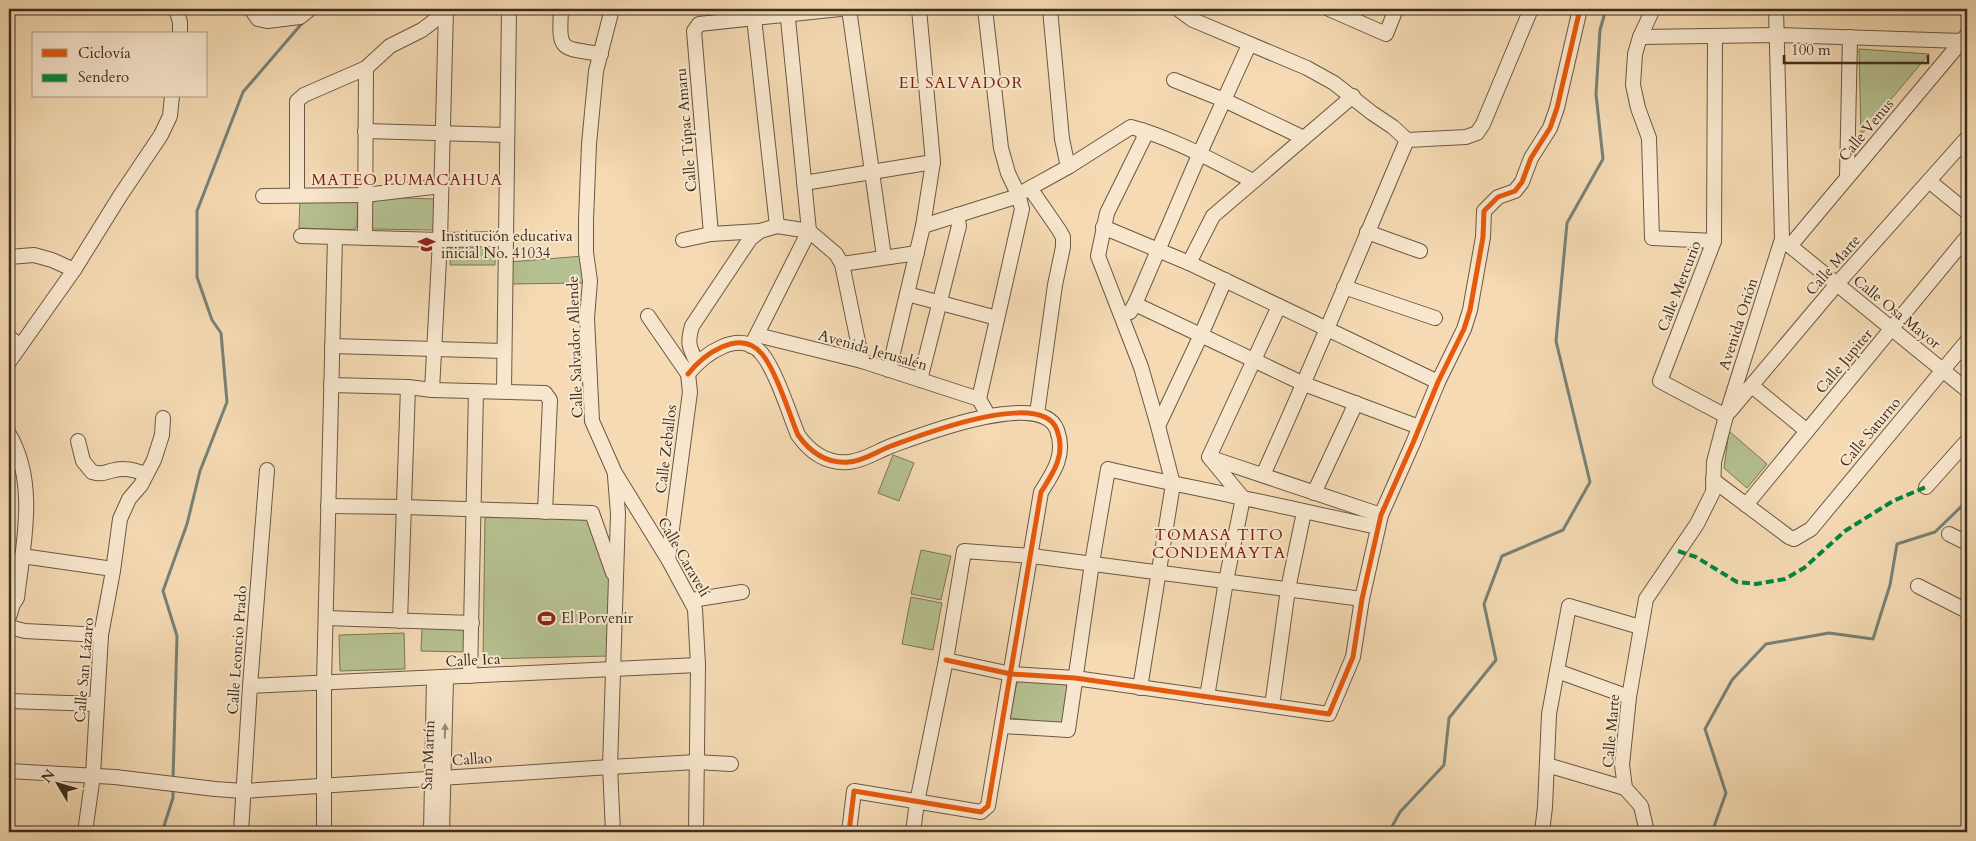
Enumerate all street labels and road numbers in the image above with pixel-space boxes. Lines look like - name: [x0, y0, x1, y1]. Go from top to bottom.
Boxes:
- street label: Calle Túpac Amaru: [671, 67, 701, 193]
- street label: Calle Venus: [1834, 94, 1898, 166]
- street label: Calle Marte: [1801, 230, 1865, 300]
- street label: Calle Mercurio: [1653, 238, 1705, 334]
- street label: Calle Osa Mayor: [1849, 271, 1945, 354]
- street label: Calle Salvador Allende: [563, 275, 587, 418]
- street label: Avenida Orión: [1714, 275, 1762, 373]
- street label: Calle Jupiter: [1811, 324, 1877, 398]
- street label: Avenida Jerusalén: [816, 325, 930, 375]
- street label: Calle Saturno: [1835, 393, 1905, 471]
- street label: Calle Zeballos: [651, 404, 681, 494]
- street label: Calle Caravelí: [653, 514, 715, 600]
- street label: Calle Leoncio Prado: [223, 585, 251, 715]
- street label: Calle San Lázaro: [69, 617, 99, 723]
- street label: Calle Ica: [445, 649, 501, 671]
- street label: Calle Marte: [1598, 693, 1624, 769]
- street label: San Martín: [417, 719, 439, 790]
- street label: Callao: [451, 748, 493, 770]

